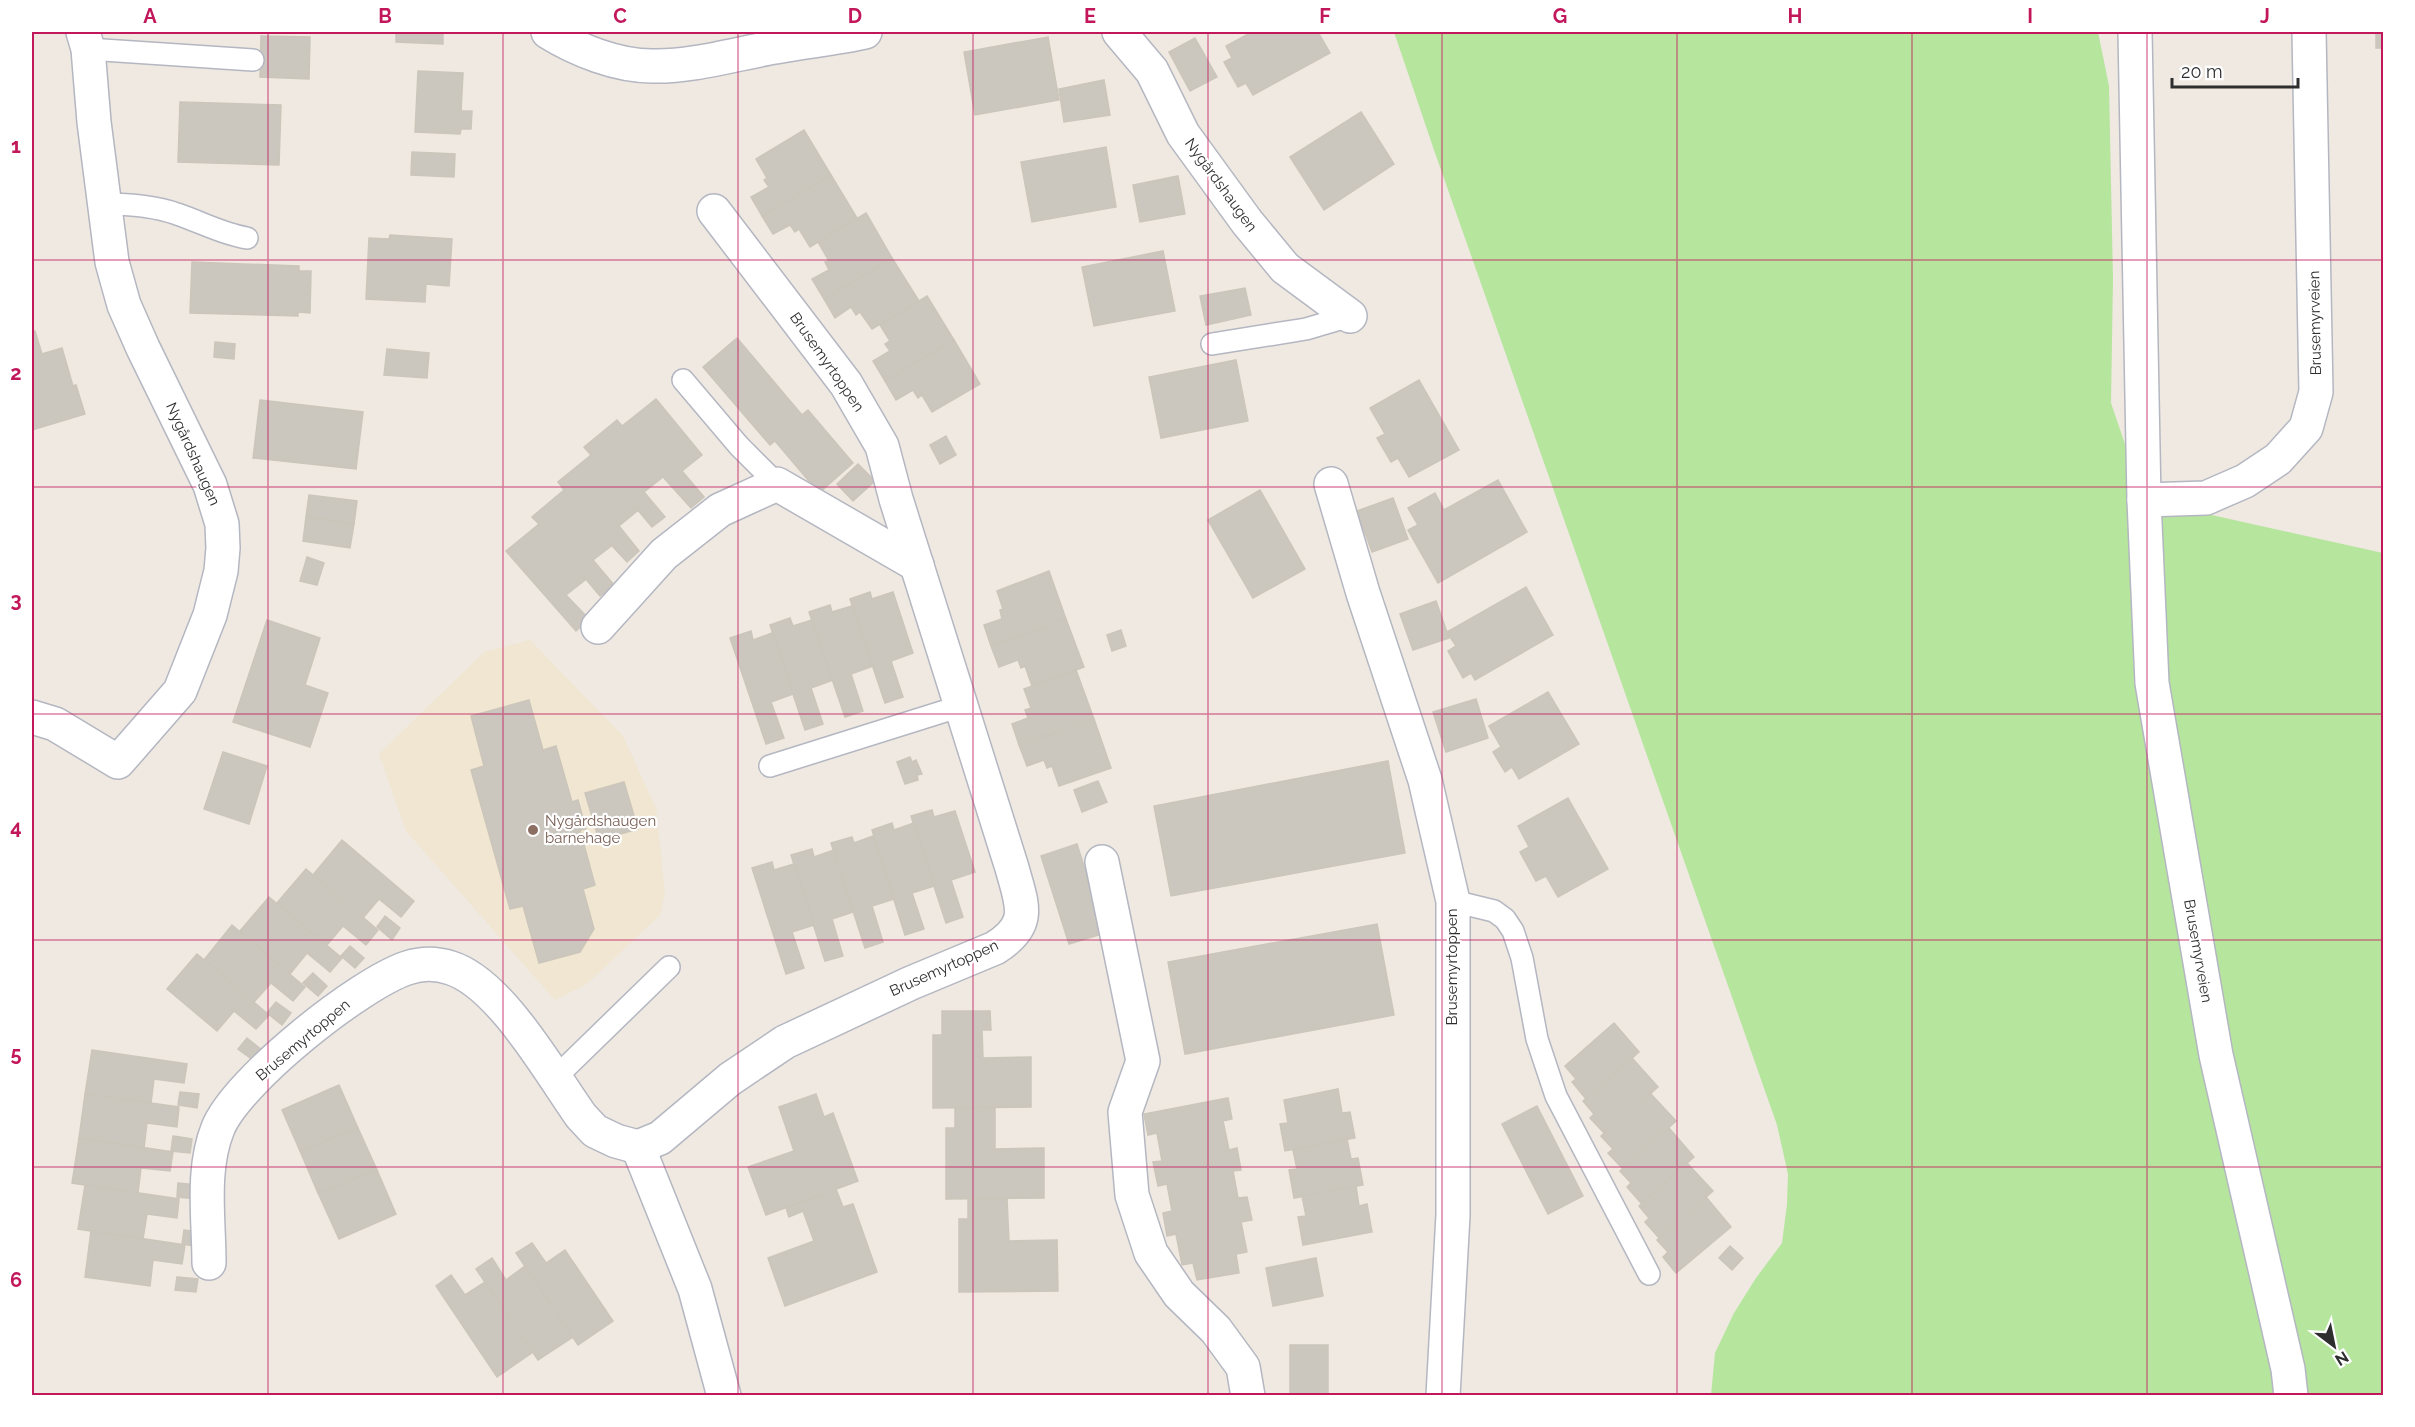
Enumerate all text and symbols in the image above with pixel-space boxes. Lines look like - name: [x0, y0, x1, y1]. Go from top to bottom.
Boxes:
- text: A: [143, 4, 157, 28]
- text: B: [378, 4, 392, 28]
- text: C: [613, 4, 627, 28]
- text: D: [848, 4, 862, 28]
- text: E: [1084, 4, 1096, 28]
- text: F: [1319, 4, 1331, 28]
- text: G: [1553, 4, 1567, 28]
- text: H: [1788, 4, 1802, 28]
- text: I: [2027, 4, 2033, 28]
- text: J: [2260, 4, 2270, 28]
- scale bar: [2172, 51, 2298, 89]
- text: 20 m: [2181, 61, 2223, 82]
- text: 1: [11, 134, 21, 158]
- street label: Nygårdshaugen: [1181, 135, 1261, 235]
- street label: Brusemyrveien: [2305, 271, 2325, 375]
- street label: Brusemyrtoppen: [786, 309, 868, 415]
- text: 2: [10, 361, 22, 385]
- street label: Nygårdshaugen: [162, 400, 224, 508]
- text: 3: [10, 588, 22, 612]
- place label: Nygårdshaugen barnehage: [545, 812, 656, 847]
- text: 4: [10, 815, 22, 839]
- marker: Nygårdshaugen barnehage: [526, 823, 540, 837]
- street label: Brusemyrveien: [2180, 898, 2216, 1004]
- street label: Brusemyrtoppen: [1443, 908, 1461, 1026]
- street label: Brusemyrtoppen: [887, 936, 1001, 1000]
- street label: Brusemyrtoppen: [252, 995, 354, 1085]
- text: 5: [10, 1042, 22, 1066]
- text: 6: [10, 1268, 22, 1292]
- north arrow: [2304, 1316, 2364, 1376]
- text: N: [2331, 1347, 2352, 1370]

